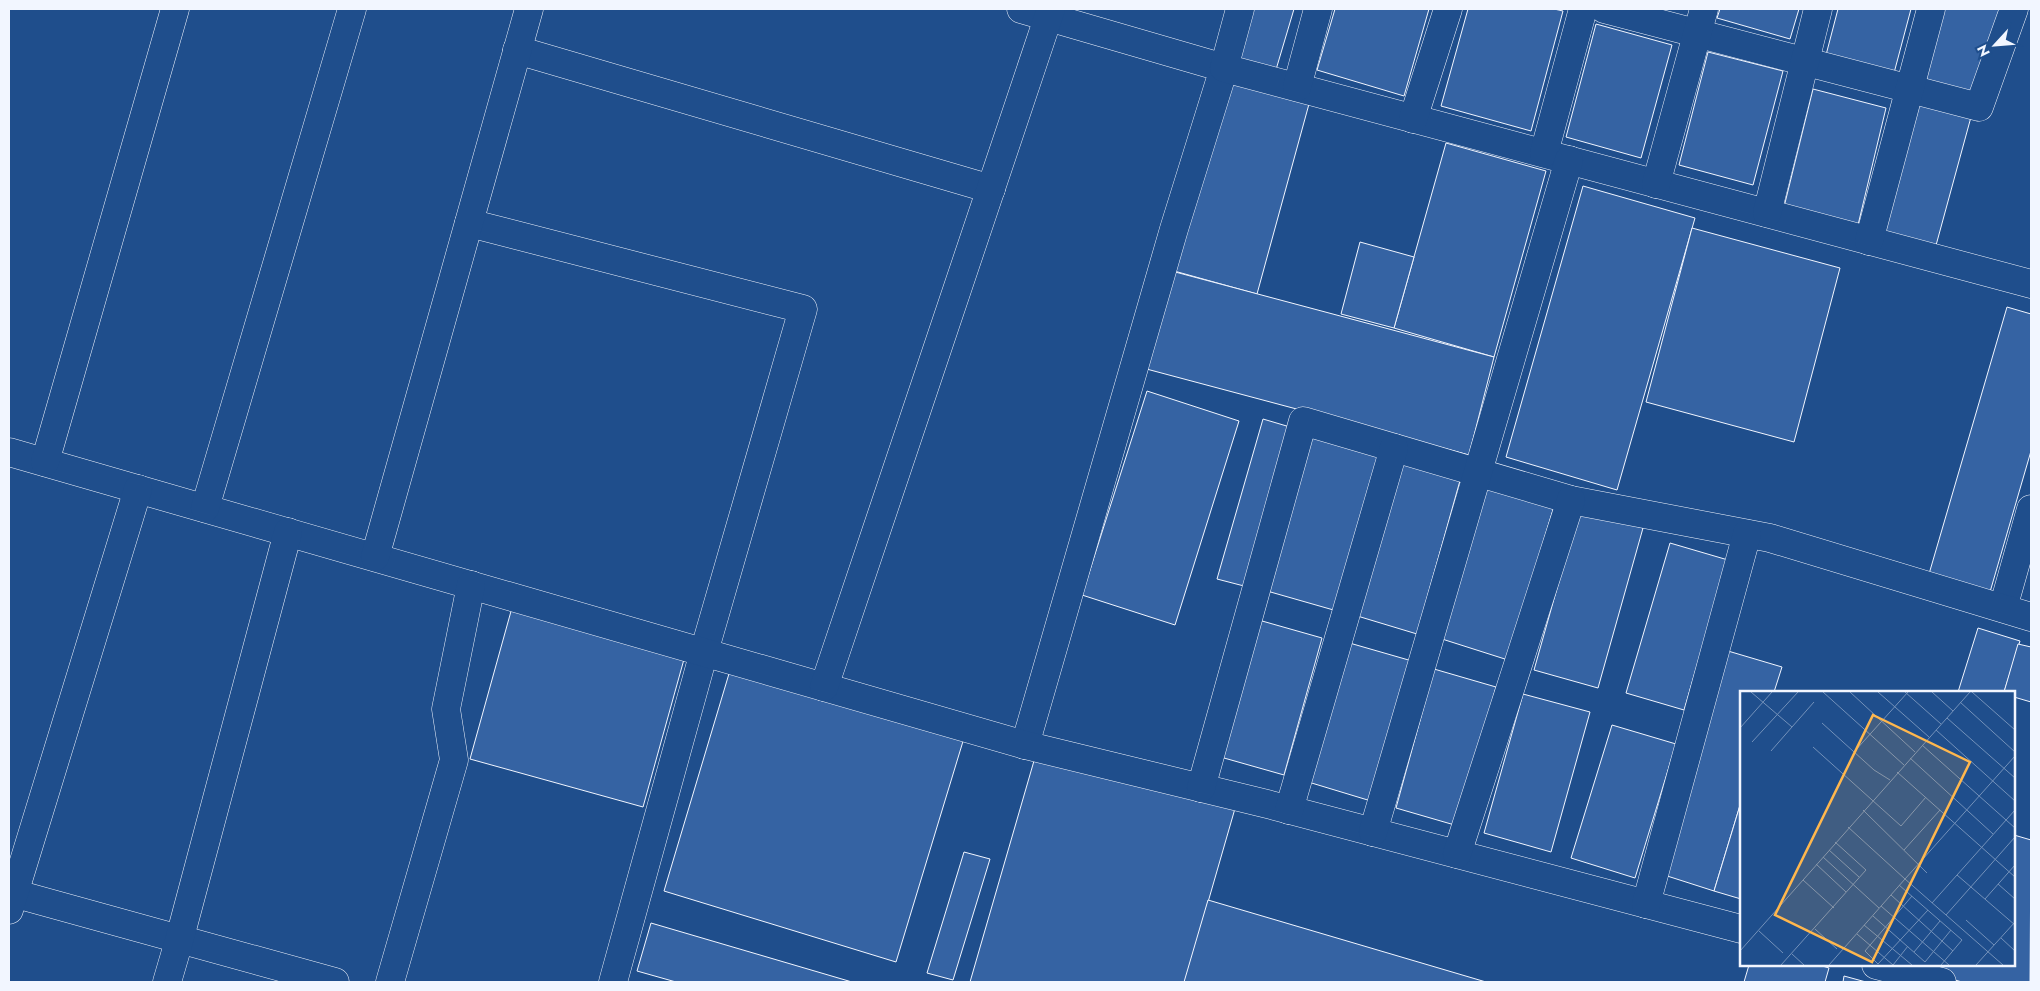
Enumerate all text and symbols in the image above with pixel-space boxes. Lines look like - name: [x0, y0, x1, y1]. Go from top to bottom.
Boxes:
- north arrow: [1970, 20, 2020, 70]
- text: N: [1972, 41, 1995, 60]
- inset map: [1740, 691, 2015, 966]

